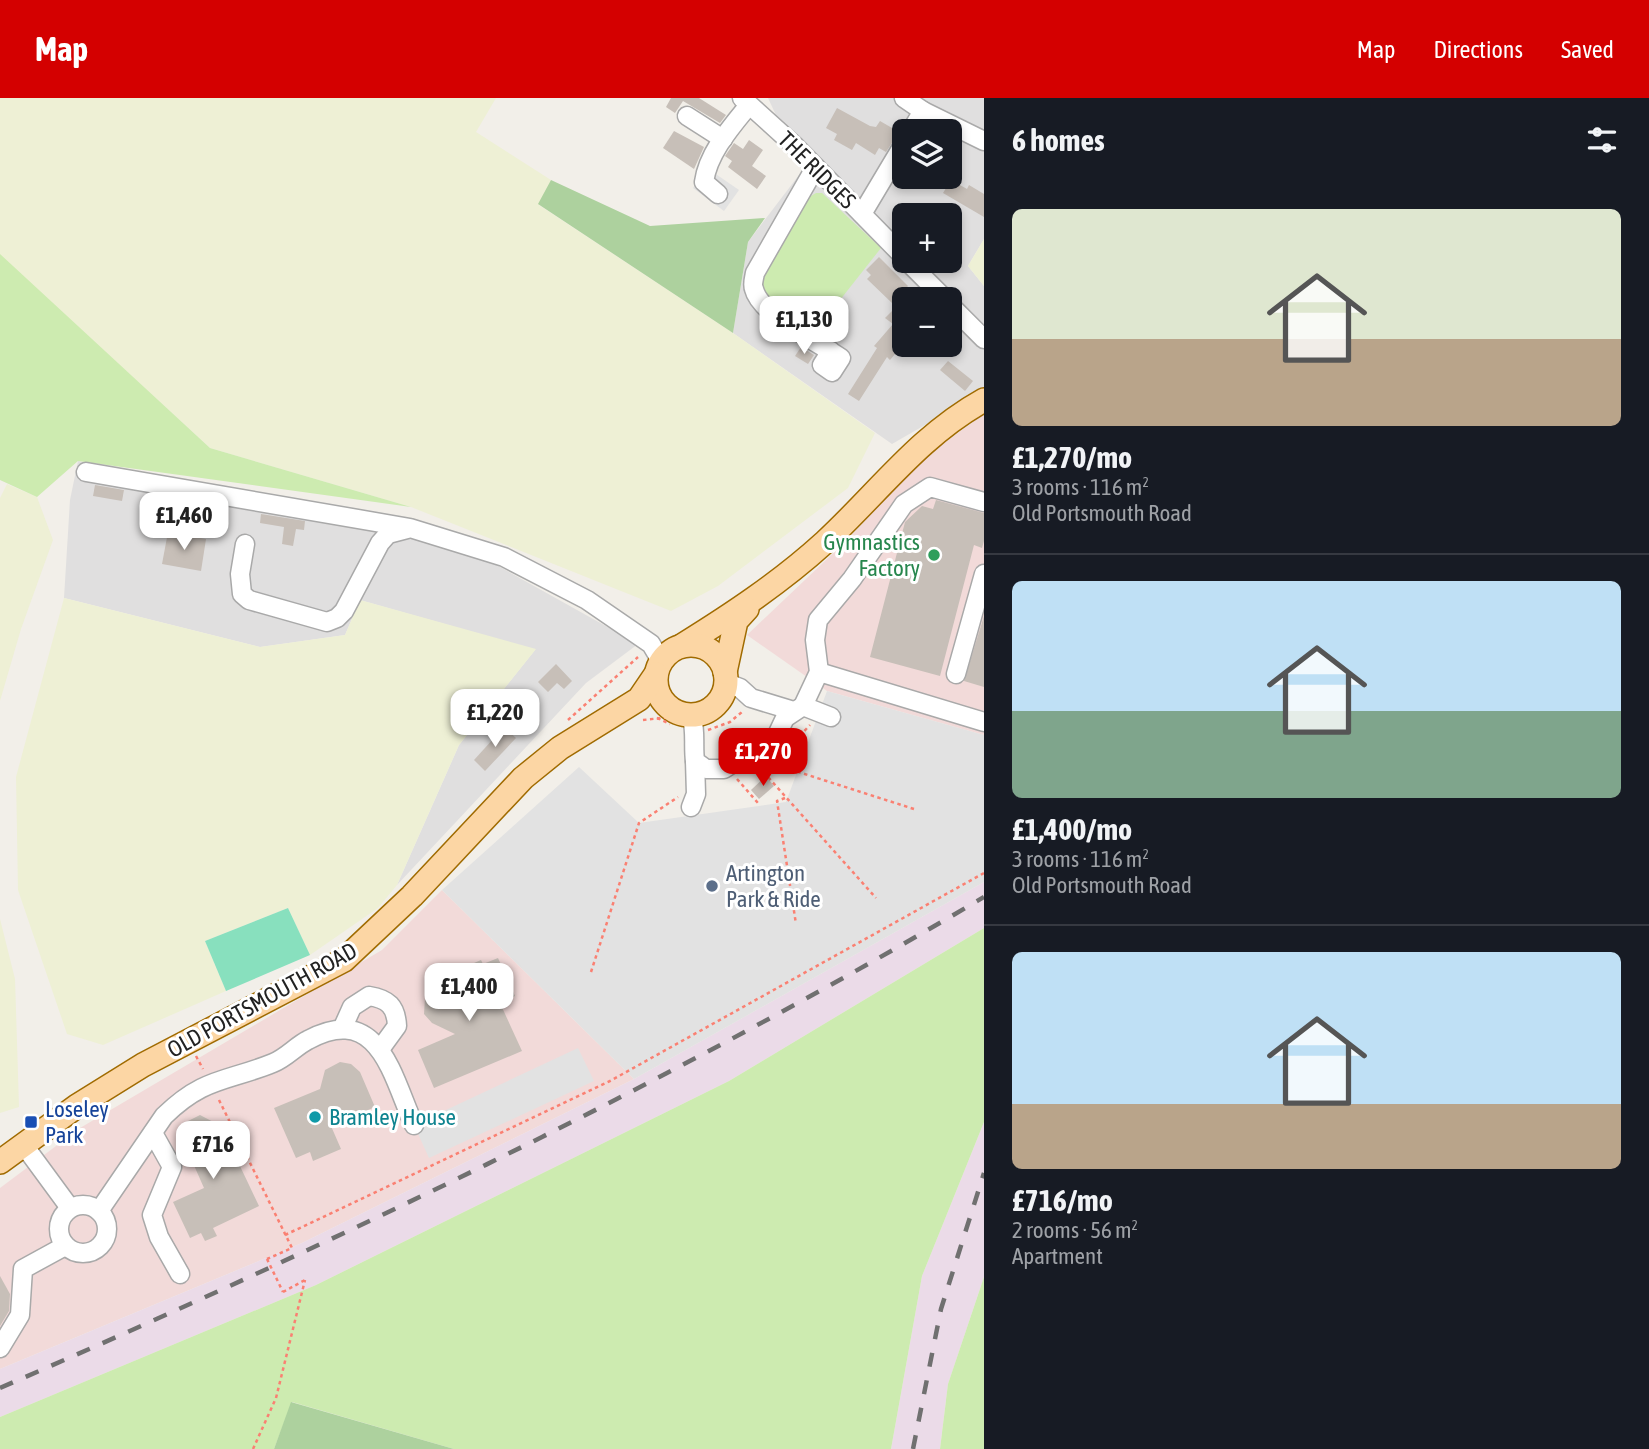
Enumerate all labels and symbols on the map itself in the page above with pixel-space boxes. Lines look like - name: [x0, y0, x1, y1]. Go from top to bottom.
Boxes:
- street label: THE RIDGES: [773, 126, 861, 214]
- pin: £1,130: [747, 296, 861, 356]
- pin: £1,460: [127, 492, 241, 552]
- place label: Gymnastics Factory: [823, 529, 920, 581]
- marker: Gymnastics Factory: [926, 547, 942, 563]
- pin: £1,220: [438, 690, 552, 749]
- pin: £1,270: [706, 728, 820, 788]
- place label: Artington Park & Ride: [726, 860, 821, 912]
- marker: Artington Park & Ride: [704, 878, 720, 894]
- street label: OLD PORTSMOUTH ROAD: [163, 937, 361, 1063]
- pin: £1,400: [412, 964, 526, 1023]
- place label: Loseley Park: [45, 1096, 109, 1148]
- place label: Bramley House: [329, 1104, 456, 1130]
- marker: Bramley House: [307, 1109, 323, 1125]
- marker: Loseley Park: [23, 1114, 39, 1130]
- pin: £716: [172, 1122, 254, 1181]

